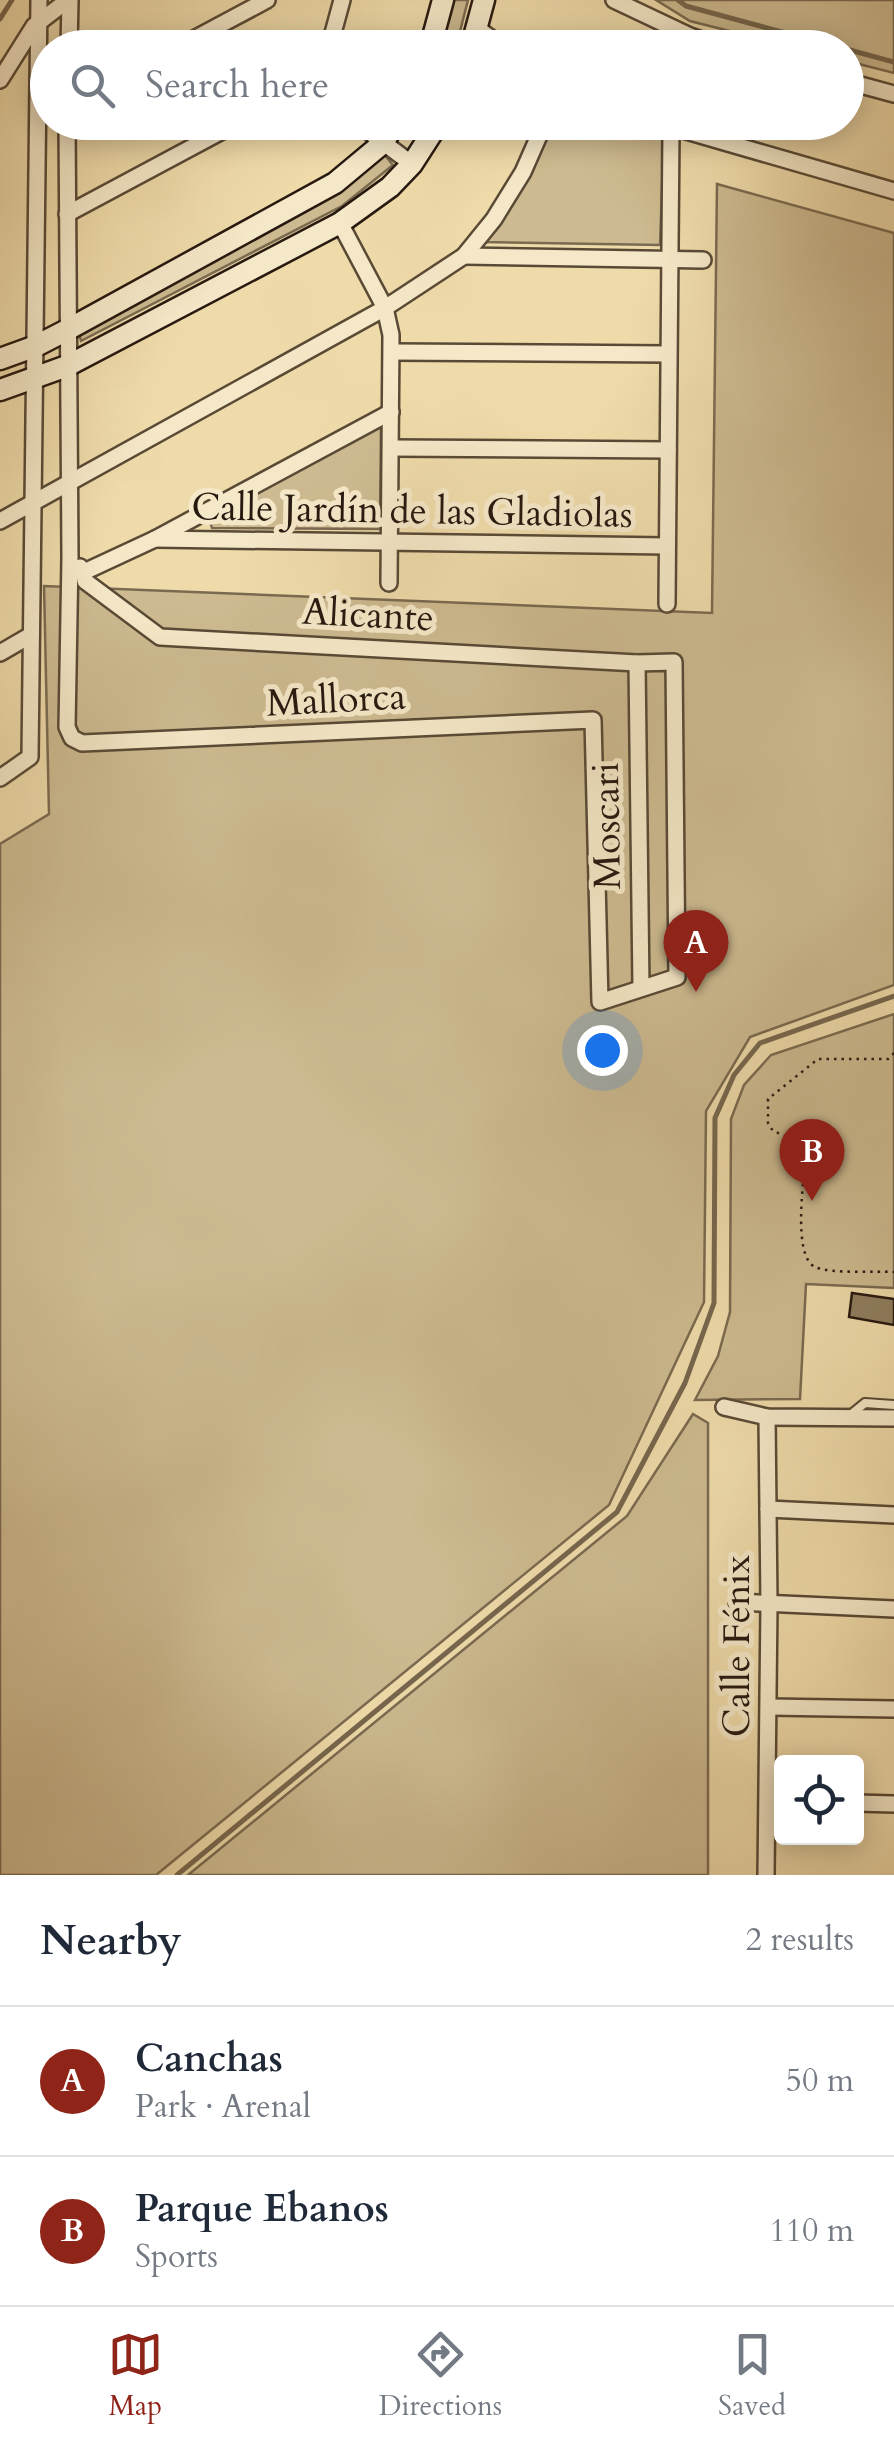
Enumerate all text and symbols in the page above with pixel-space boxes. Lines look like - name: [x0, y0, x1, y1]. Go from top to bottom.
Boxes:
- search box: [30, 30, 864, 140]
- icon: search: [65, 58, 120, 113]
- text: Search here: [145, 59, 329, 111]
- street label: Calle Jardín de las Gladiolas: [191, 481, 633, 541]
- street label: Alicante: [301, 586, 435, 644]
- street label: Mallorca: [265, 670, 407, 730]
- street label: Moscari: [580, 762, 634, 890]
- pin: A: [664, 910, 728, 992]
- your location: [577, 1025, 628, 1076]
- pin: B: [780, 1118, 844, 1201]
- street label: Calle Fénix: [711, 1555, 763, 1737]
- map controls: [774, 1755, 864, 1845]
- button: locate: [774, 1755, 864, 1845]
- text: Nearby: [40, 1912, 182, 1969]
- text: 2 results: [746, 1918, 854, 1962]
- text: Canchas: [135, 2033, 283, 2085]
- text: A: [60, 2059, 85, 2103]
- text: 50 m: [786, 2059, 854, 2103]
- text: Park · Arenal: [135, 2085, 311, 2129]
- text: Parque Ebanos: [135, 2183, 389, 2235]
- text: B: [61, 2209, 84, 2253]
- text: 110 m: [769, 2209, 854, 2253]
- text: Sports: [135, 2235, 218, 2279]
- tab: Map: [108, 2327, 163, 2425]
- tab: Directions: [379, 2327, 502, 2425]
- tab: Saved: [718, 2327, 786, 2425]

